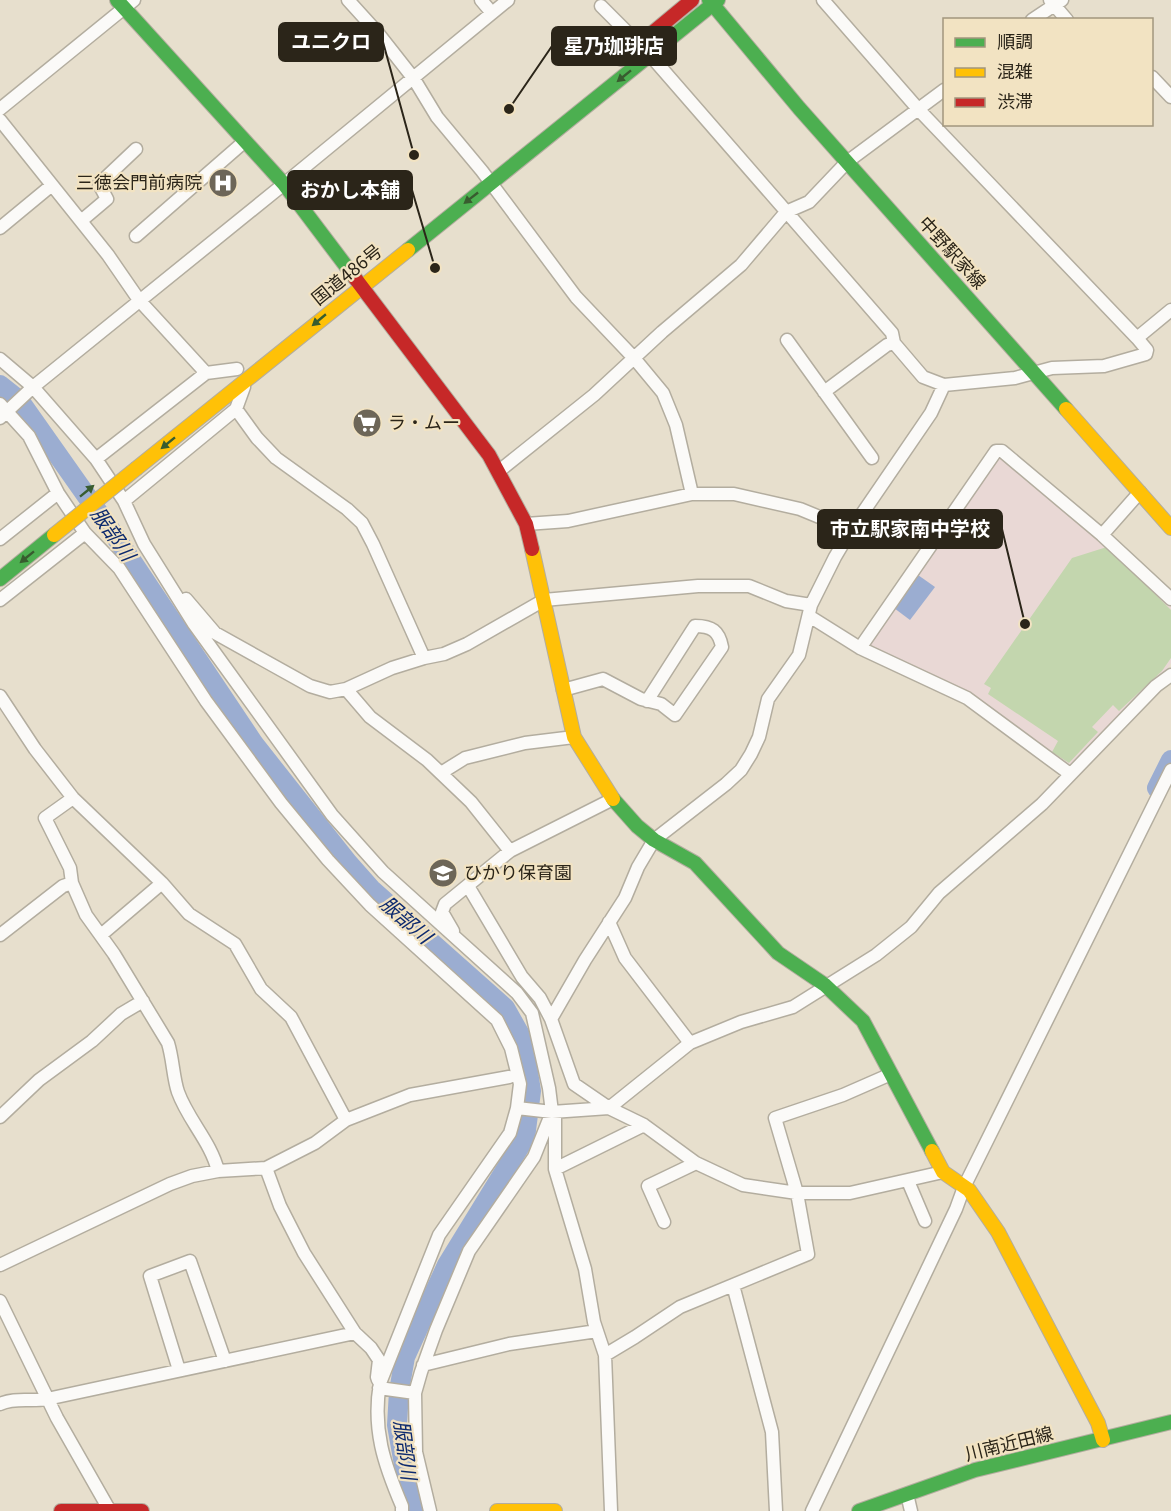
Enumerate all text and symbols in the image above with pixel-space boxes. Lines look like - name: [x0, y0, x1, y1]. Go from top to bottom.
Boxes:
- legend: [943, 18, 1153, 126]
- callout: ユニクロ: [279, 23, 383, 61]
- text: ユニクロ: [291, 26, 371, 55]
- callout: 星乃珈琲店: [552, 27, 676, 65]
- text: 順調: [997, 27, 1033, 53]
- text: 星乃珈琲店: [564, 30, 664, 59]
- text: 混雑: [997, 57, 1033, 83]
- one-way arrow: [616, 70, 632, 83]
- text: 渋滞: [997, 87, 1033, 113]
- hospital icon: 三徳会門前病院: [207, 167, 239, 199]
- place label: 三徳会門前病院: [76, 168, 202, 194]
- callout: おかし本舗: [288, 171, 412, 209]
- text: おかし本舗: [300, 174, 400, 203]
- one-way arrow: [464, 192, 479, 204]
- street label: 中野駅家線: [914, 210, 993, 294]
- street label: 国道486号: [305, 237, 387, 310]
- one-way arrow: [311, 314, 327, 327]
- supermarket icon: ラ・ムー: [351, 407, 383, 439]
- place label: ラ・ムー: [388, 408, 460, 434]
- one-way arrow: [160, 437, 176, 450]
- one-way arrow: [79, 485, 95, 498]
- water label: 服部川: [85, 500, 144, 568]
- callout: 市立駅家南中学校: [818, 510, 1002, 548]
- text: 市立駅家南中学校: [830, 513, 990, 542]
- one-way arrow: [20, 550, 35, 563]
- school or university icon: ひかり保育園: [427, 857, 459, 889]
- place label: ひかり保育園: [464, 858, 572, 884]
- water label: 服部川: [375, 888, 441, 951]
- water label: 服部川: [388, 1418, 425, 1483]
- street label: 川南近田線: [962, 1419, 1055, 1466]

